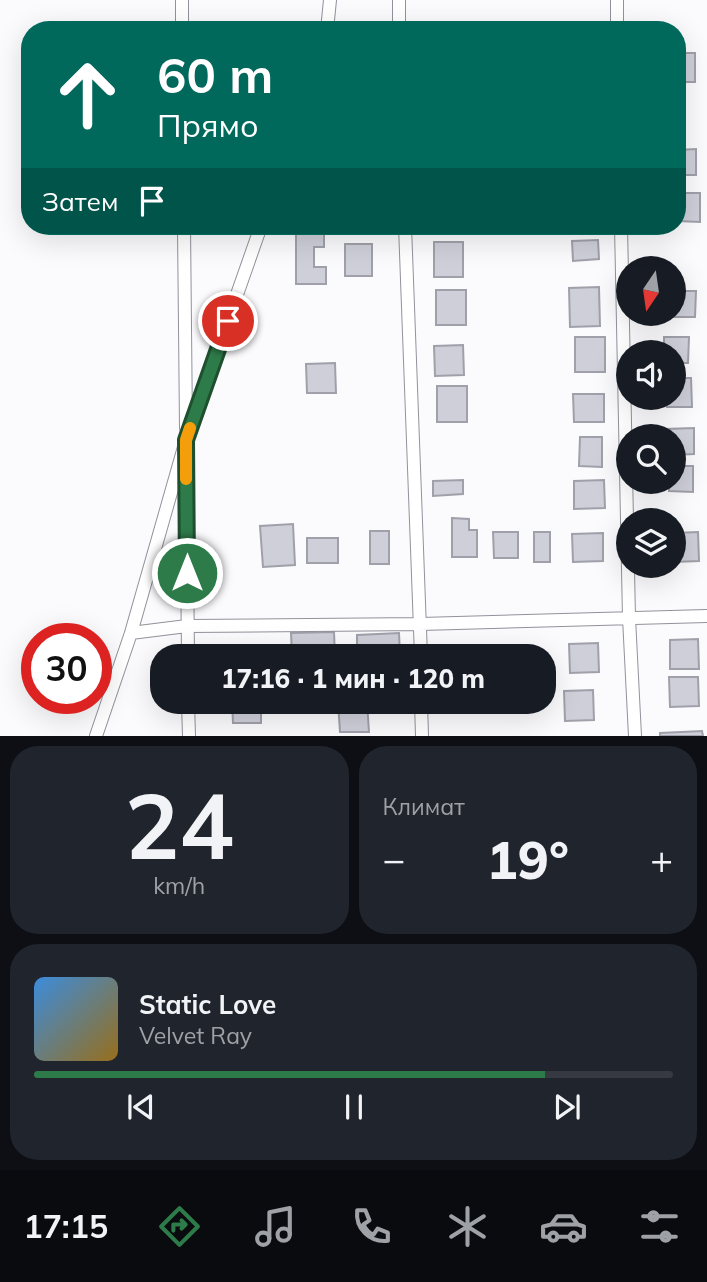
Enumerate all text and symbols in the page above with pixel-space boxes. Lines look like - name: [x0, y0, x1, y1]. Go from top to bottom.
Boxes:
- text: 60 m: [157, 44, 273, 105]
- icon: ahead: [42, 49, 133, 140]
- text: Прямо: [157, 105, 259, 145]
- icon: arrive: [133, 182, 171, 220]
- text: Затем: [42, 185, 119, 218]
- north arrow: [616, 256, 686, 326]
- map controls: [616, 256, 686, 578]
- pin: [198, 291, 258, 351]
- icon: arrive: [209, 302, 247, 340]
- button: sound: [616, 340, 686, 410]
- button: search: [616, 424, 686, 494]
- button: layers: [616, 508, 686, 578]
- position arrow: [150, 536, 224, 610]
- speed limit sign: 30: [21, 623, 112, 714]
- text: 17:16 · 1 мин · 120 m: [221, 662, 485, 695]
- text: 24: [125, 768, 234, 882]
- text: Климат: [383, 792, 465, 821]
- text: 19°: [487, 827, 569, 892]
- text: −: [383, 835, 405, 883]
- text: +: [650, 835, 673, 883]
- text: km/h: [153, 871, 205, 900]
- text: Static Love: [139, 988, 276, 1021]
- text: Velvet Ray: [139, 1021, 252, 1050]
- icon: previous: [122, 1088, 160, 1126]
- icon: pause: [335, 1088, 373, 1126]
- icon: next: [548, 1088, 586, 1126]
- icon: directions: [155, 1202, 204, 1251]
- icon: music: [251, 1202, 300, 1251]
- icon: phone: [347, 1202, 396, 1251]
- icon: climate: [443, 1202, 492, 1251]
- icon: car: [539, 1202, 588, 1251]
- icon: filters: [635, 1202, 684, 1251]
- text: 17:15: [23, 1206, 108, 1246]

